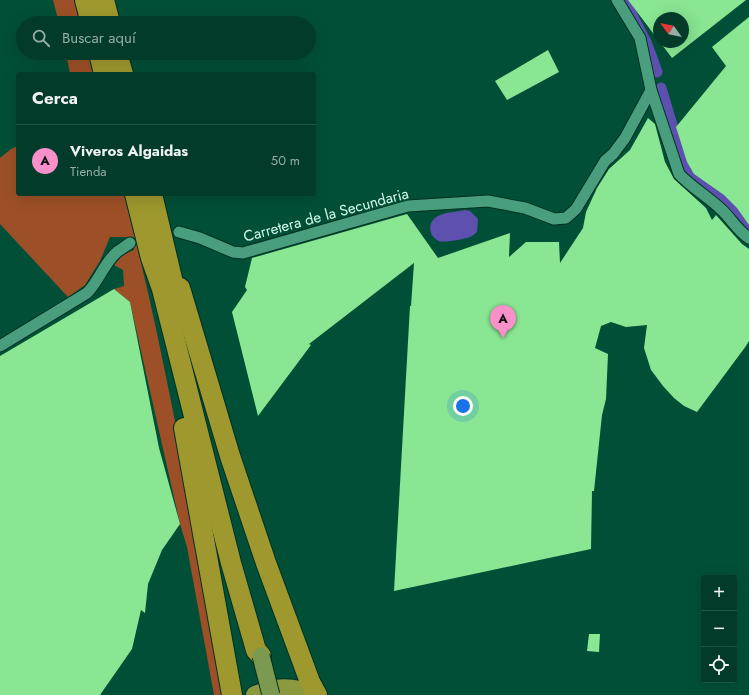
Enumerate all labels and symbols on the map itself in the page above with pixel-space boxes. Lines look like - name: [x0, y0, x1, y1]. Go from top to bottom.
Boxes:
- north arrow: [653, 12, 689, 48]
- street label: Carretera de la Secundaria: [241, 182, 411, 248]
- pin: A: [490, 305, 516, 338]
- your location: [453, 396, 473, 416]

